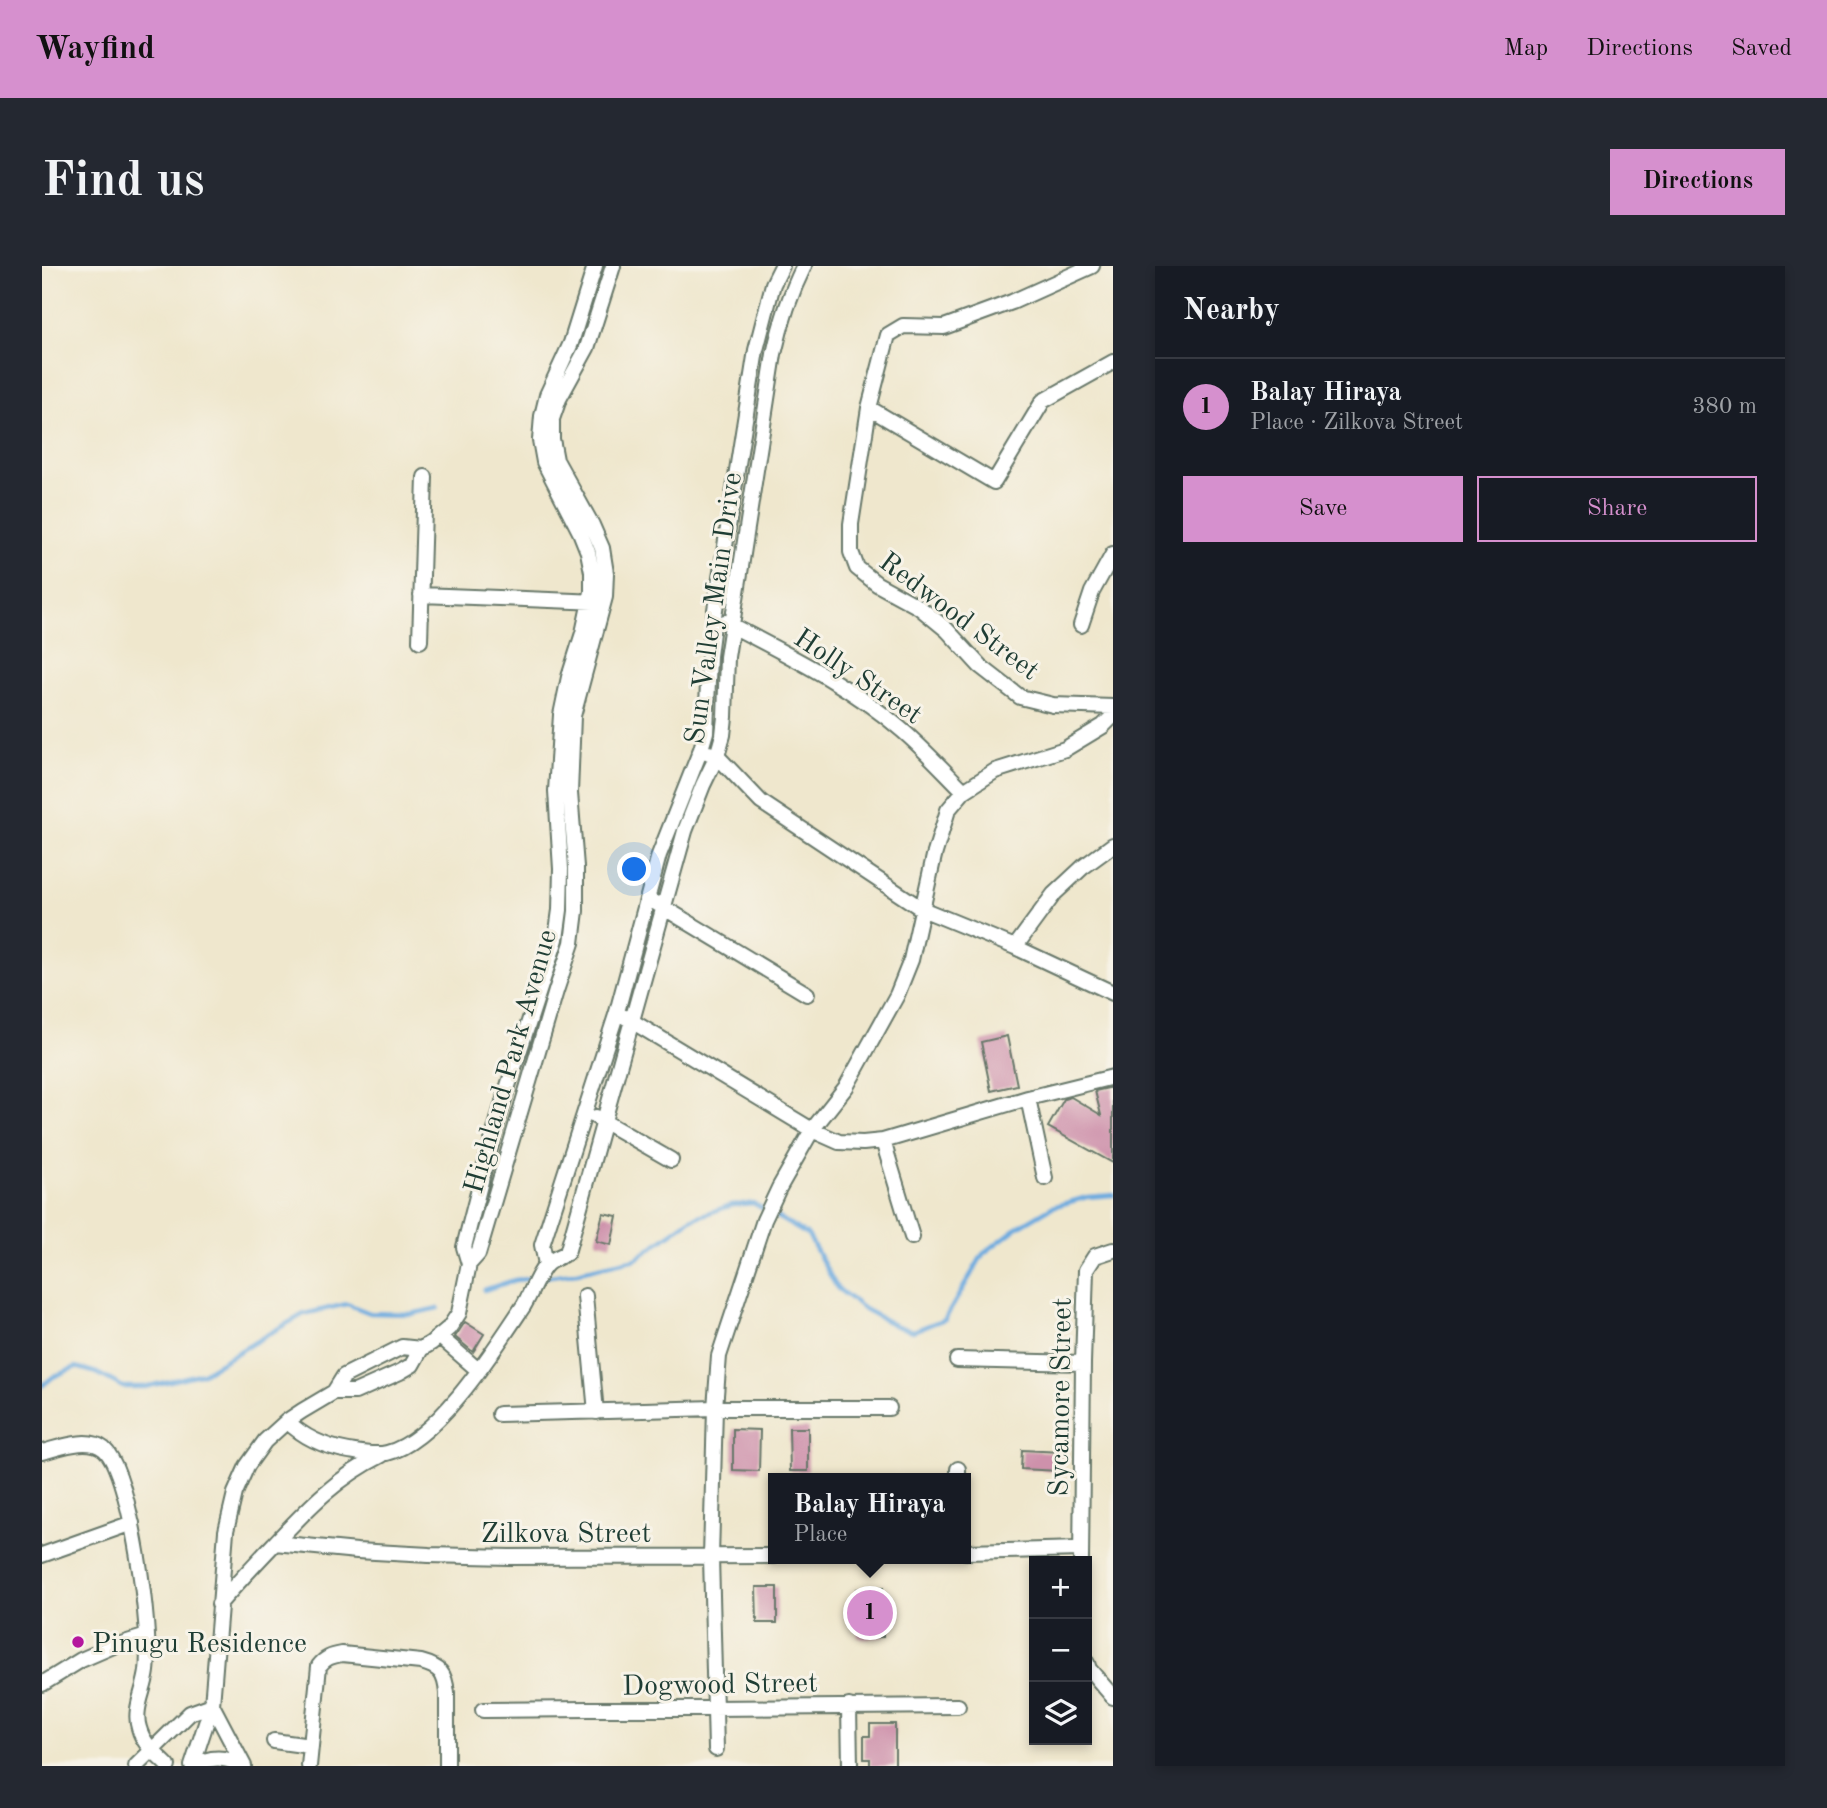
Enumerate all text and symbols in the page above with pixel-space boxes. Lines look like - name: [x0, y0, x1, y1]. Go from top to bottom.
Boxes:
- text: Wayfind: [35, 33, 155, 66]
- text: Map: [1504, 37, 1548, 61]
- text: Directions: [1586, 37, 1693, 61]
- text: Saved: [1731, 37, 1792, 61]
- button: Directions: [1610, 149, 1785, 215]
- text: Find us: [42, 158, 205, 207]
- text: Nearby: [1183, 296, 1280, 326]
- text: Balay Hiraya: [1250, 380, 1402, 406]
- text: 1: [1199, 395, 1213, 418]
- text: 380 m: [1692, 395, 1757, 418]
- text: Place · Zilkova Street: [1250, 411, 1463, 434]
- street label: Sun Valley Main Drive: [682, 471, 748, 746]
- button: Save: [1183, 476, 1463, 542]
- button: Share: [1477, 476, 1757, 542]
- street label: Redwood Street: [873, 548, 1043, 686]
- street label: Holly Street: [788, 625, 926, 730]
- your location: [617, 852, 651, 886]
- street label: Highland Park Avenue: [461, 927, 563, 1197]
- street label: Sycamore Street: [1046, 1297, 1078, 1497]
- popup: [768, 1473, 971, 1564]
- text: Balay Hiraya: [794, 1492, 945, 1518]
- street label: Zilkova Street: [481, 1521, 651, 1549]
- text: Place: [794, 1523, 847, 1546]
- map controls: [1029, 1556, 1092, 1745]
- button: +: [1029, 1556, 1092, 1619]
- pin: 1: [847, 1587, 893, 1639]
- button: −: [1029, 1619, 1092, 1682]
- place label: Pinugu Residence: [92, 1631, 307, 1659]
- marker: Pinugu Residence: [70, 1634, 86, 1650]
- street label: Dogwood Street: [622, 1670, 818, 1702]
- button: layers: [1029, 1682, 1092, 1745]

